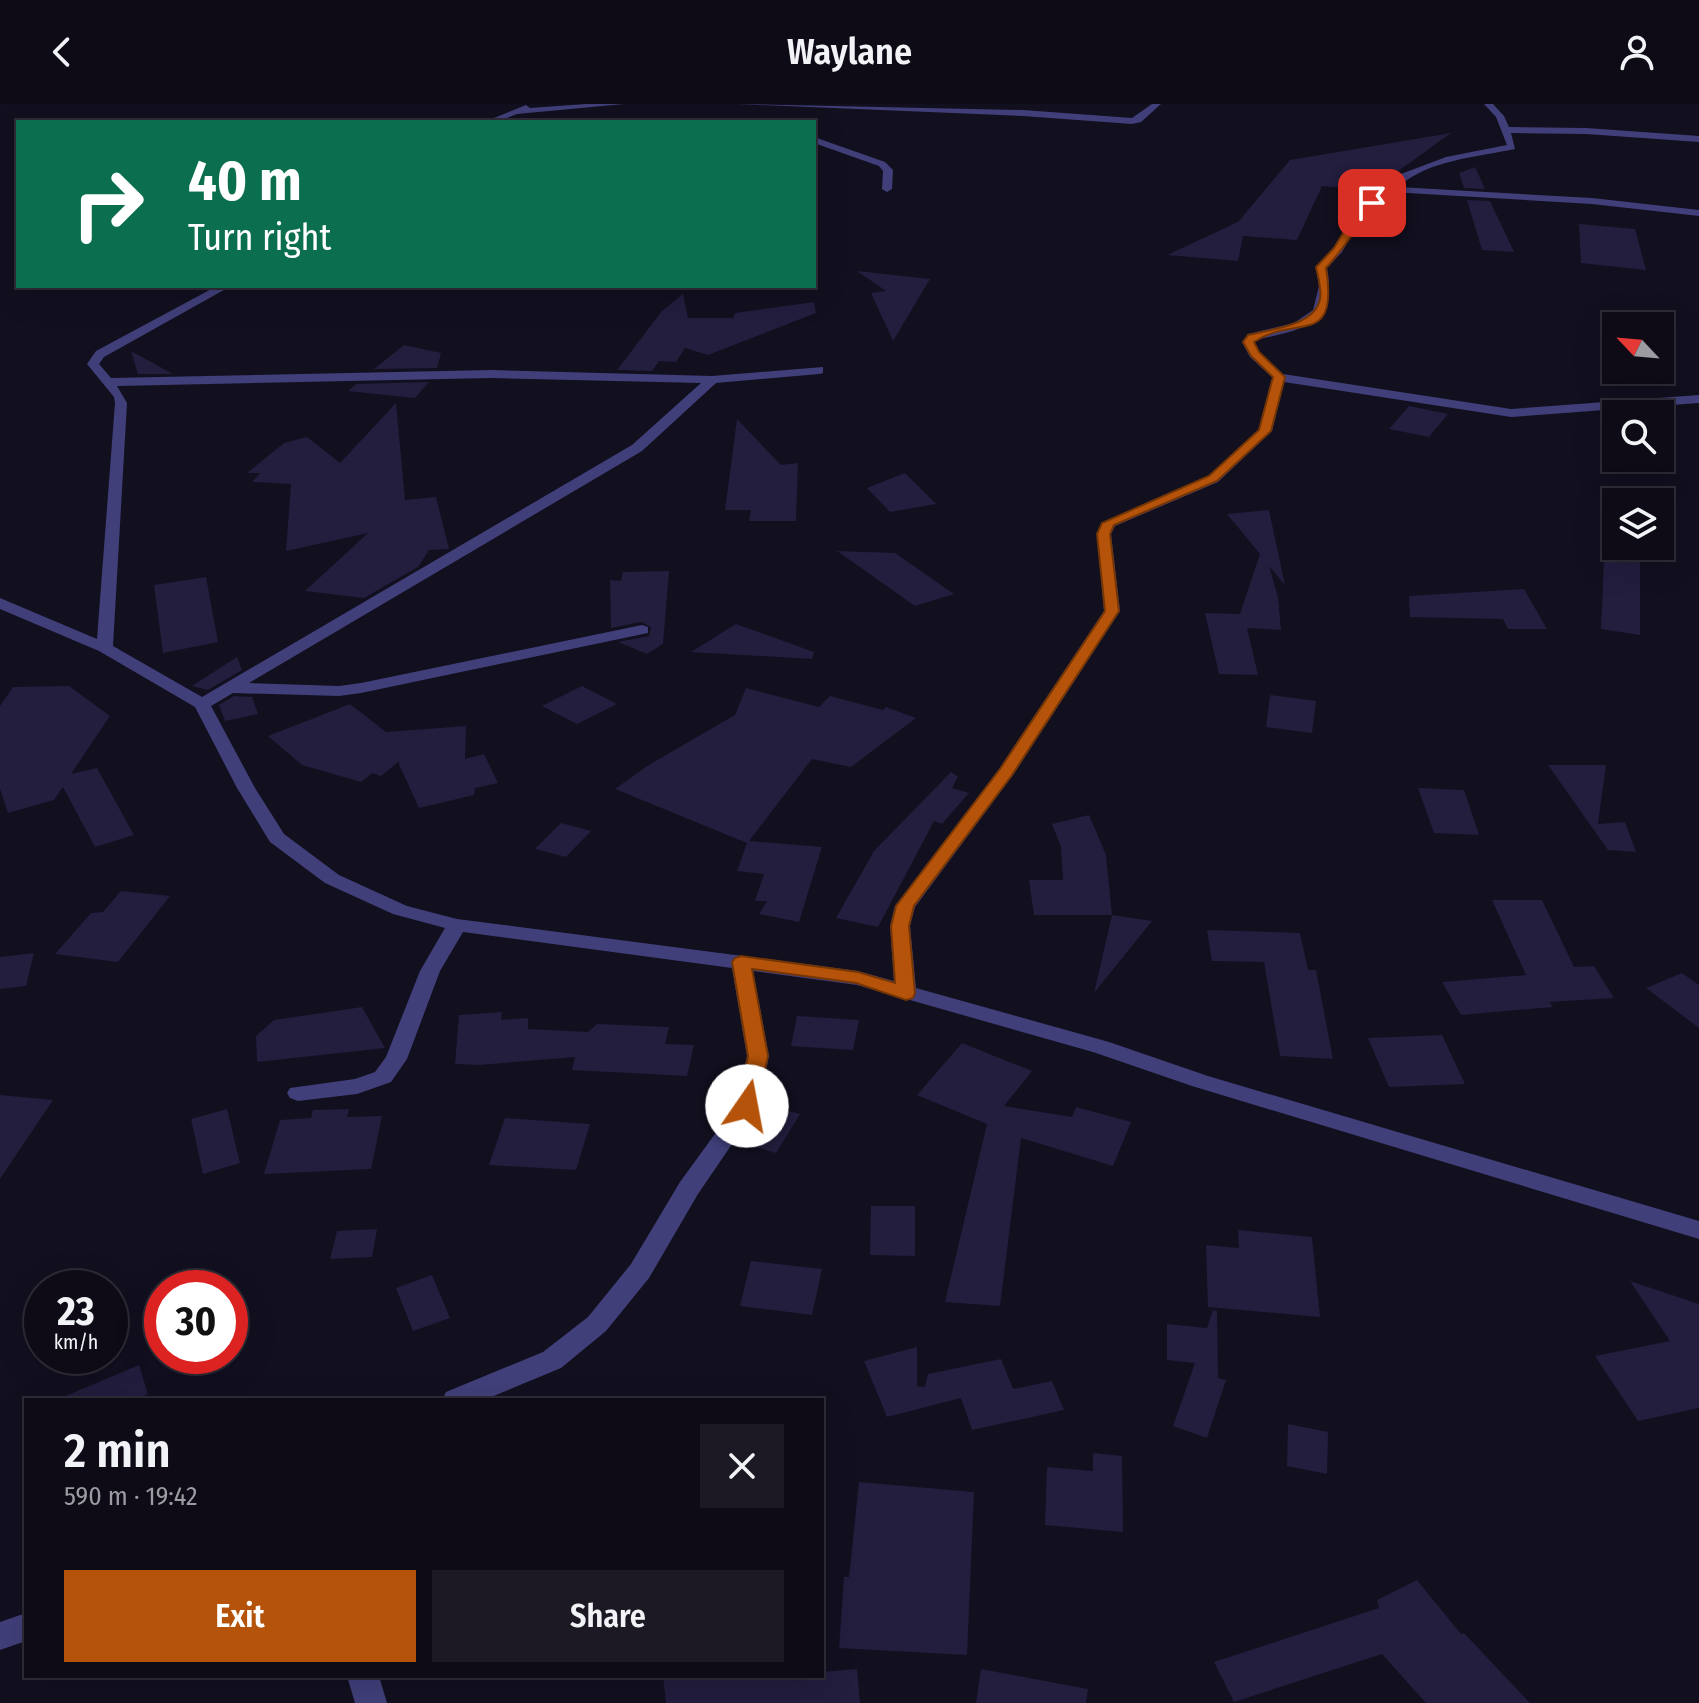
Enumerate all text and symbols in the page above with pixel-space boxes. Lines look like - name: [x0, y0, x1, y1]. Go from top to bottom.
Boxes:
- icon: back: [40, 30, 84, 74]
- text: Waylane: [787, 30, 912, 74]
- icon: person: [1615, 30, 1659, 74]
- text: 40 m: [188, 148, 302, 215]
- icon: right: [56, 152, 160, 256]
- pin: [1338, 169, 1406, 237]
- icon: arrive: [1350, 181, 1394, 225]
- text: Turn right: [188, 216, 331, 260]
- north arrow: [1602, 312, 1674, 384]
- map controls: [1602, 312, 1674, 560]
- button: search: [1602, 400, 1674, 472]
- button: layers: [1602, 488, 1674, 560]
- position arrow: [705, 1064, 789, 1148]
- speed limit sign: 30: [144, 1270, 248, 1374]
- text: 23: [57, 1288, 95, 1336]
- text: km/h: [54, 1330, 98, 1354]
- text: 2 min: [64, 1422, 171, 1480]
- button: close: [700, 1424, 784, 1508]
- text: 590 m · 19:42: [64, 1481, 197, 1512]
- button: Exit: [64, 1570, 416, 1662]
- button: Share: [432, 1570, 784, 1662]

